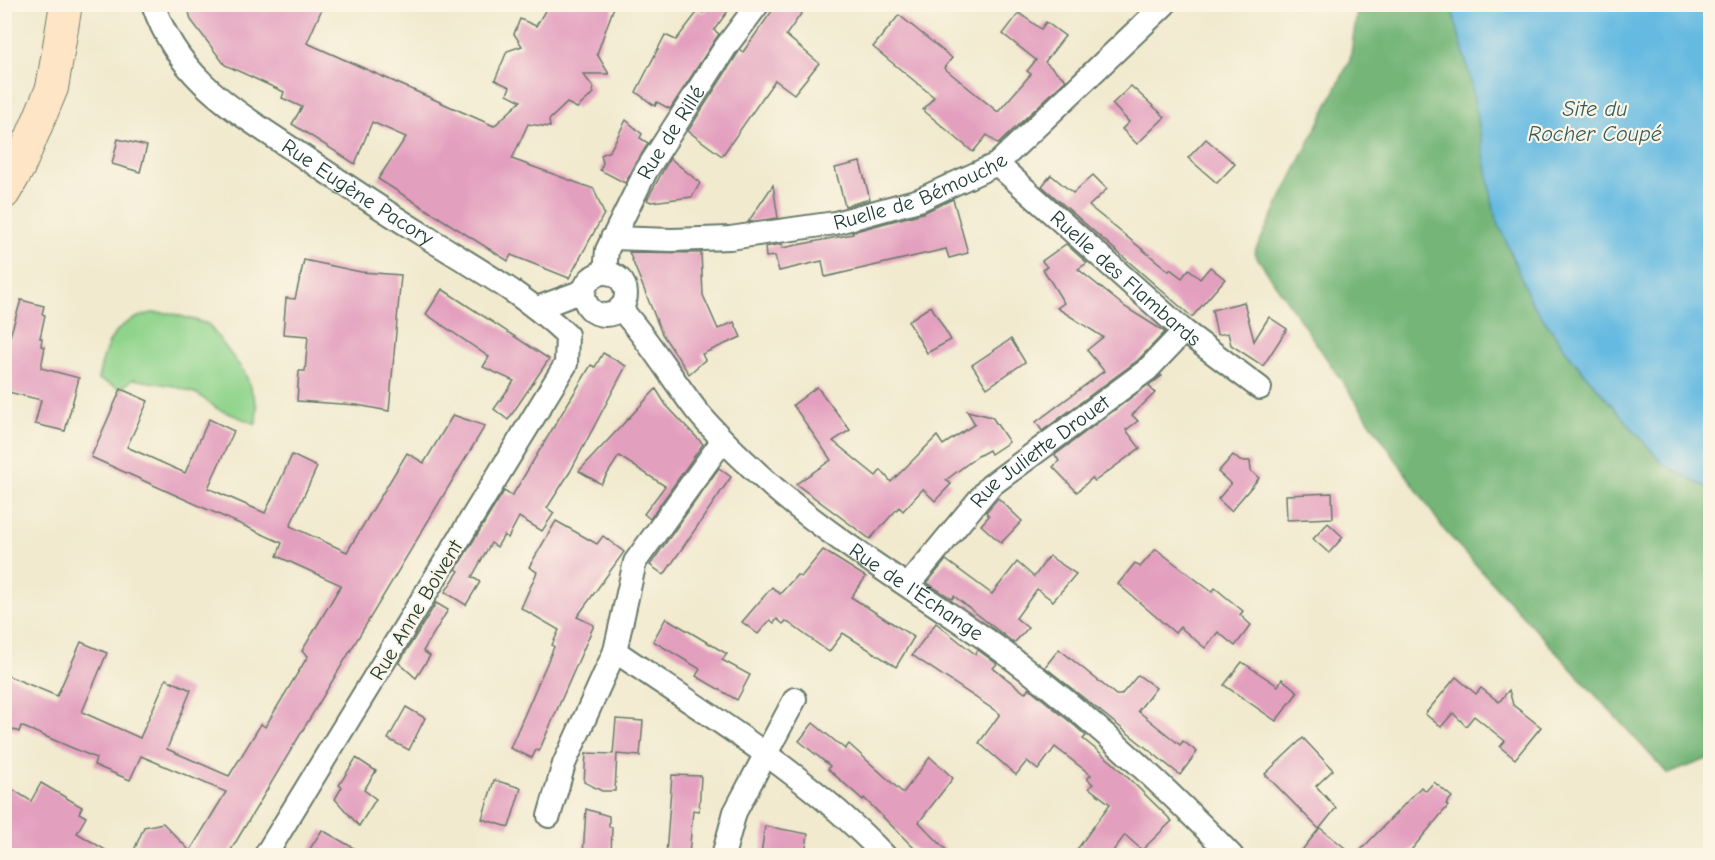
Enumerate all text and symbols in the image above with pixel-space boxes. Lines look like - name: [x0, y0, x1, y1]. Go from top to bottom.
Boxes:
- street label: Rue de Rillé: [632, 81, 710, 183]
- water label: Site du Rocher Coupé: [1528, 96, 1662, 147]
- street label: Rue Eugène Pacory: [278, 134, 438, 251]
- street label: Ruelle de Bémouche: [831, 149, 1012, 235]
- street label: Ruelle des Flambards: [1045, 205, 1205, 351]
- street label: Rue Juliette Drouet: [965, 389, 1115, 512]
- street label: Rue Anne Boivent: [365, 535, 468, 684]
- street label: Rue de l'Échange: [845, 538, 988, 646]

